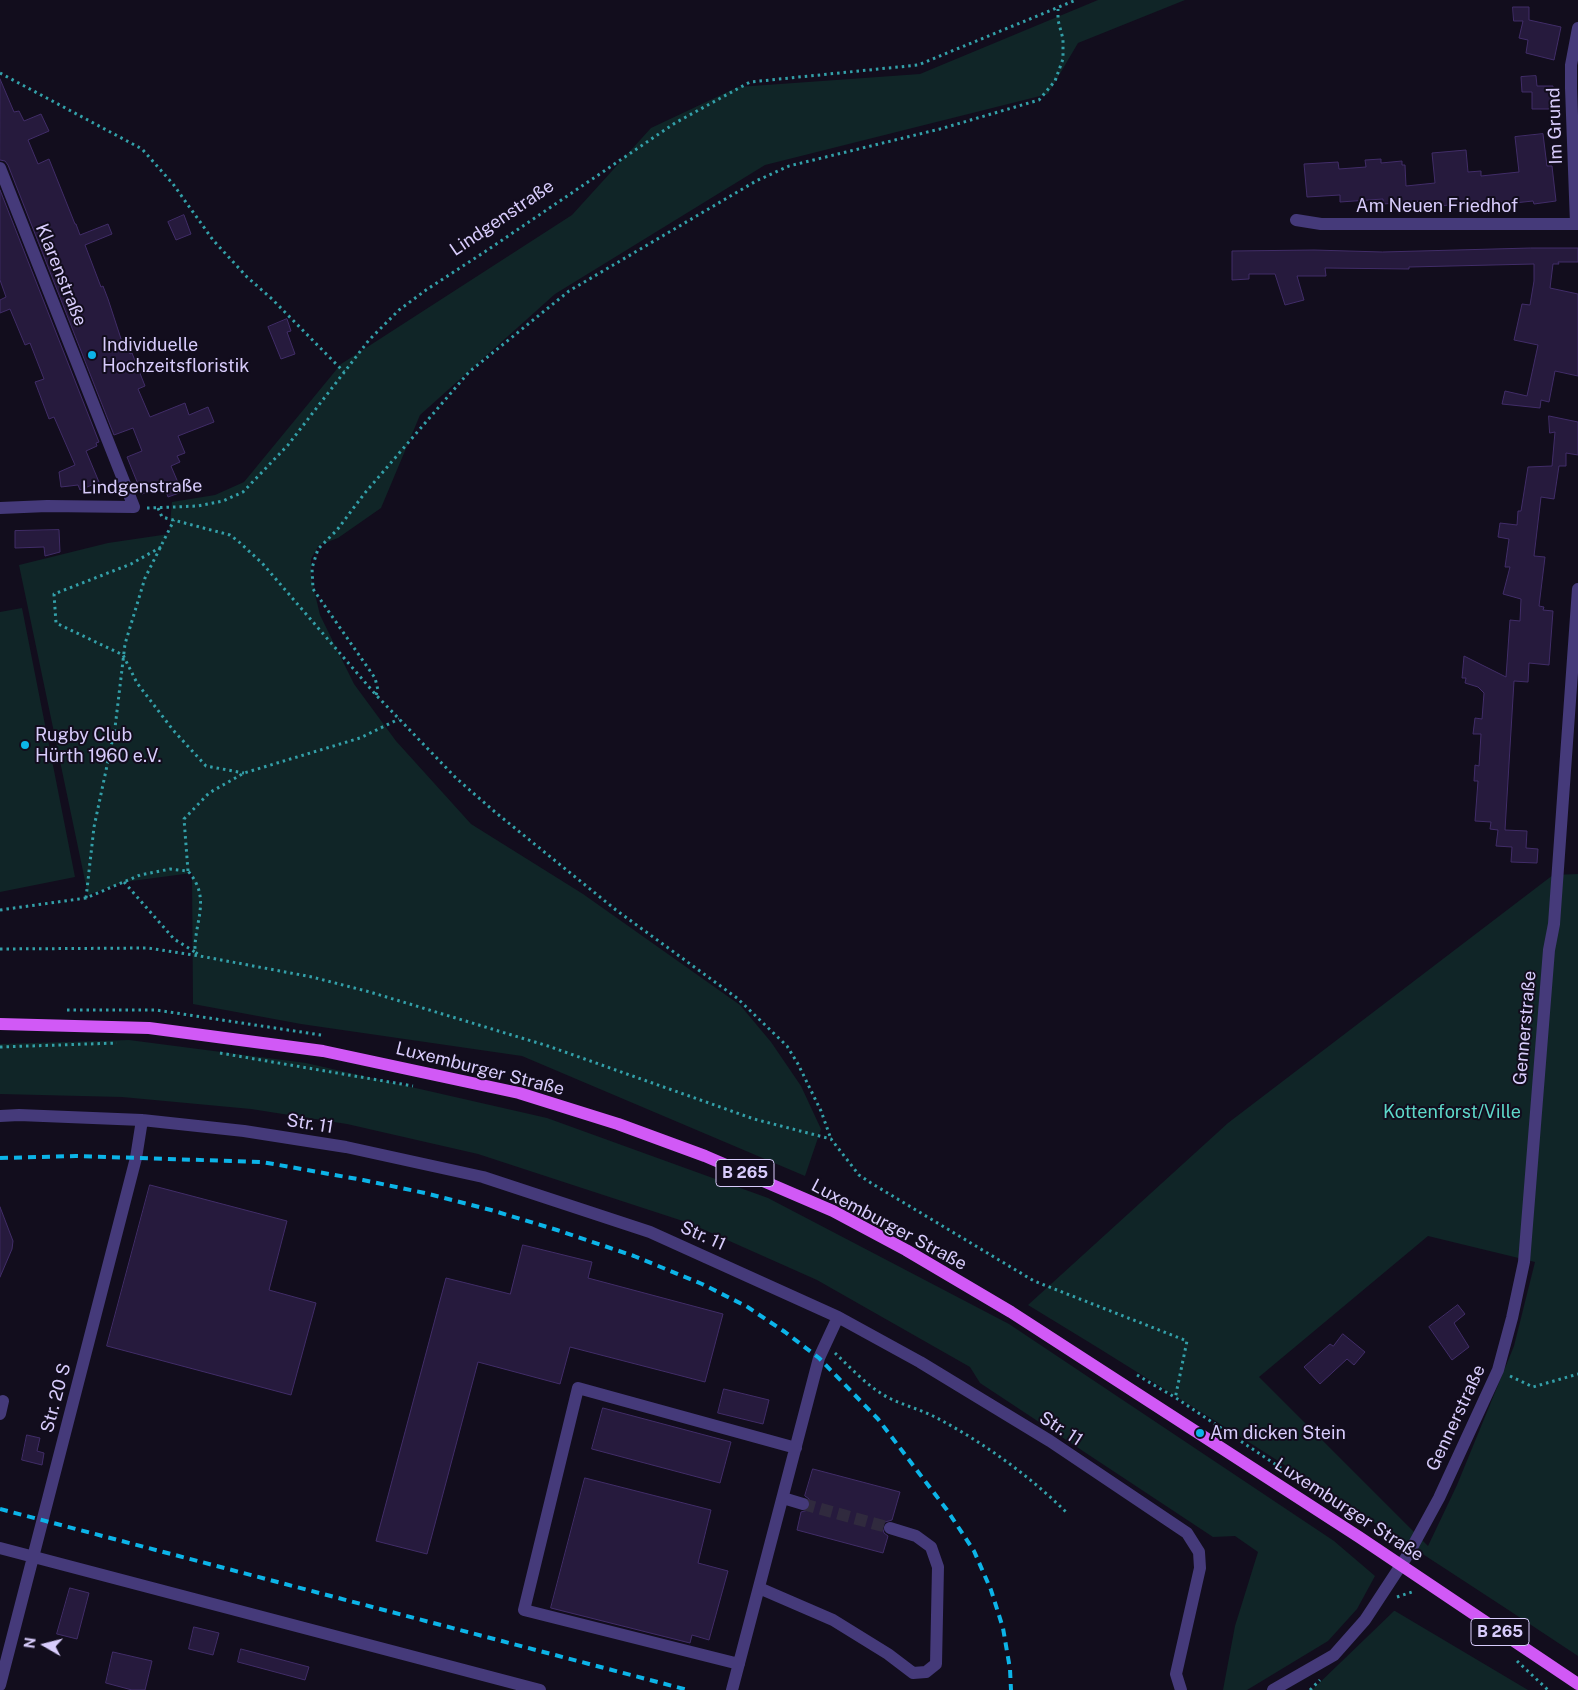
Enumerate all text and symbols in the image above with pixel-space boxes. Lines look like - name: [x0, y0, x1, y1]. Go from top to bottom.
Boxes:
- street label: Im Grund: [1543, 87, 1567, 165]
- street label: Lindgenstraße: [446, 175, 558, 261]
- street label: Am Neuen Friedhof: [1356, 195, 1518, 217]
- street label: Klarenstraße: [31, 221, 91, 329]
- place label: Individuelle Hochzeitsfloristik: [102, 334, 249, 376]
- marker: Individuelle Hochzeitsfloristik: [86, 349, 98, 361]
- street label: Lindgenstraße: [81, 475, 203, 499]
- place label: Rugby Club Hürth 1960 e.V.: [35, 724, 162, 766]
- marker: Rugby Club Hürth 1960 e.V.: [19, 739, 31, 751]
- street label: Gennerstraße: [1509, 970, 1541, 1086]
- street label: Luxemburger Straße: [393, 1038, 567, 1100]
- park label: Kottenforst/Ville: [1383, 1101, 1521, 1123]
- street label: Str. 11: [285, 1110, 335, 1138]
- road number: B 265: [716, 1160, 774, 1186]
- street label: Luxemburger Straße: [807, 1175, 971, 1275]
- street label: Str. 11: [677, 1216, 729, 1256]
- street label: Str. 20 S: [36, 1361, 76, 1435]
- street label: Gennerstraße: [1422, 1361, 1490, 1475]
- street label: Str. 11: [1035, 1407, 1087, 1451]
- place label: Am dicken Stein: [1210, 1422, 1346, 1444]
- marker: Am dicken Stein: [1194, 1427, 1206, 1439]
- street label: Luxemburger Straße: [1270, 1454, 1428, 1566]
- road number: B 265: [1471, 1618, 1529, 1645]
- north arrow: [20, 1620, 70, 1670]
- text: N: [21, 1636, 39, 1649]

